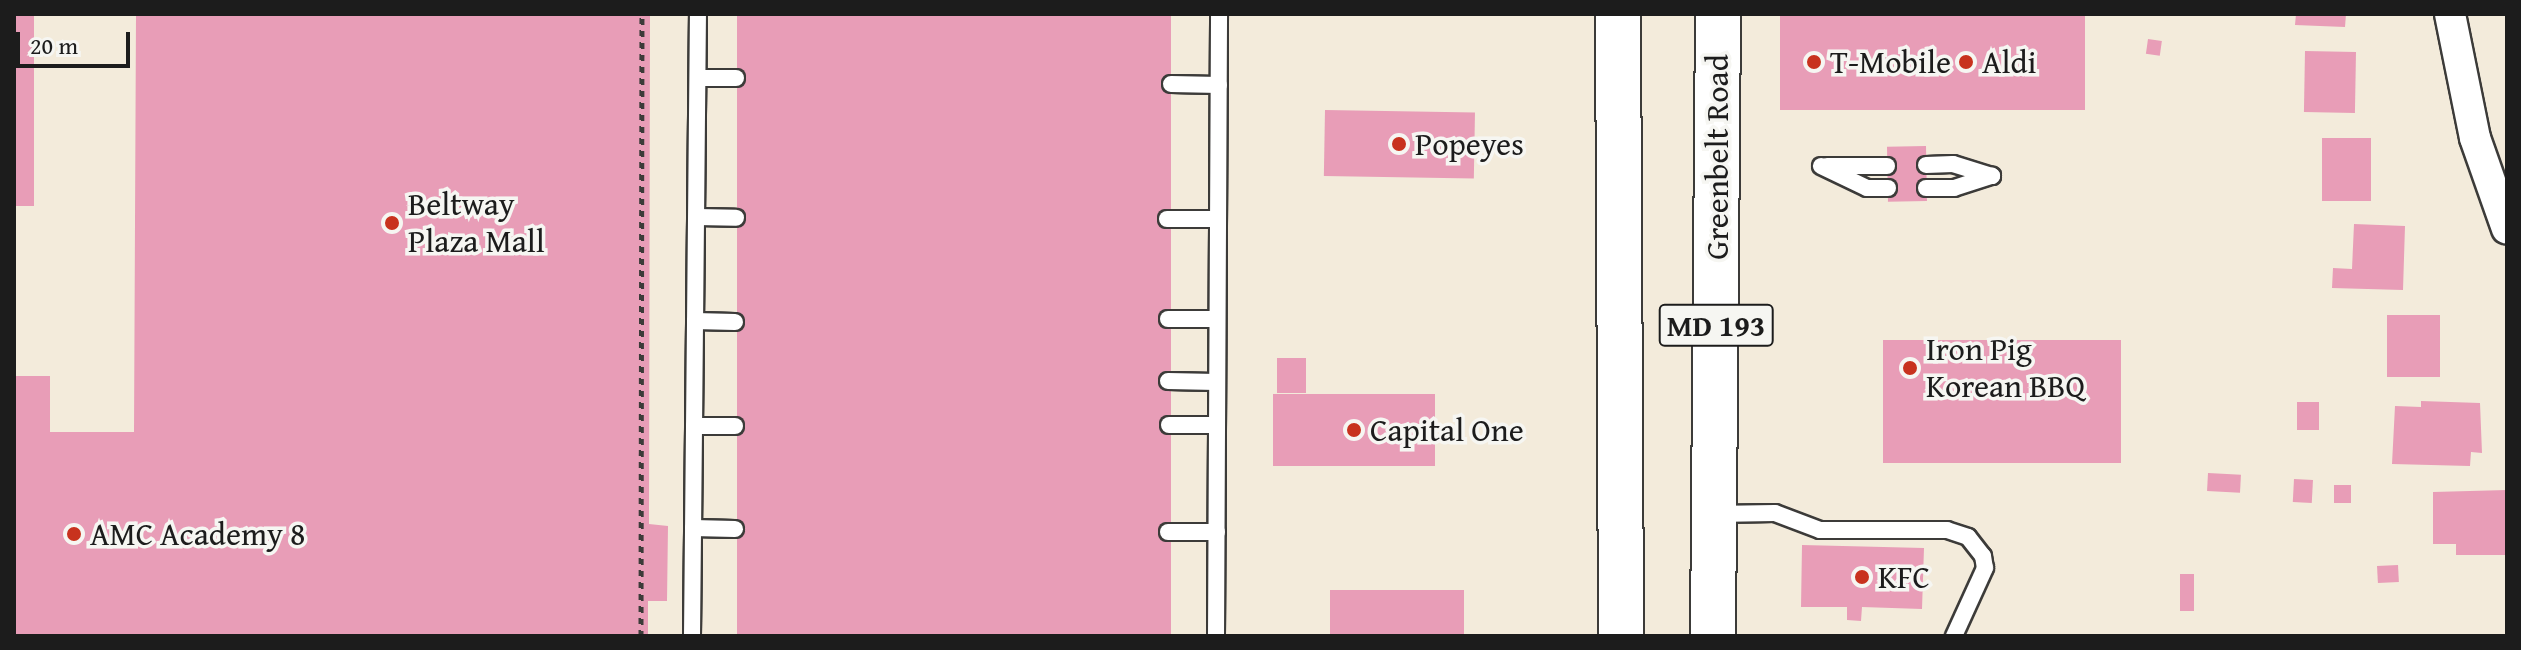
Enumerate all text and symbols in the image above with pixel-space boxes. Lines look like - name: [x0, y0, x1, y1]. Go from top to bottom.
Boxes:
- scale bar: [20, 16, 134, 66]
- text: 20 m: [30, 28, 78, 63]
- place label: T-Mobile: [1830, 43, 1951, 81]
- place label: Aldi: [1982, 43, 2036, 81]
- marker: T-Mobile: [1805, 53, 1823, 71]
- marker: Aldi: [1957, 53, 1975, 71]
- street label: Greenbelt Road: [1698, 54, 1736, 260]
- place label: Popeyes: [1415, 125, 1524, 163]
- marker: Popeyes: [1390, 135, 1408, 153]
- place label: Beltway Plaza Mall: [408, 186, 545, 261]
- marker: Beltway Plaza Mall: [383, 214, 401, 232]
- road number: MD 193: [1658, 299, 1774, 351]
- place label: Iron Pig Korean BBQ: [1926, 331, 2085, 406]
- marker: Iron Pig Korean BBQ: [1901, 359, 1919, 377]
- place label: Capital One: [1370, 411, 1524, 449]
- marker: Capital One: [1345, 421, 1363, 439]
- place label: AMC Academy 8: [90, 515, 305, 553]
- marker: AMC Academy 8: [65, 525, 83, 543]
- place label: KFC: [1878, 558, 1930, 596]
- marker: KFC: [1853, 568, 1871, 586]

